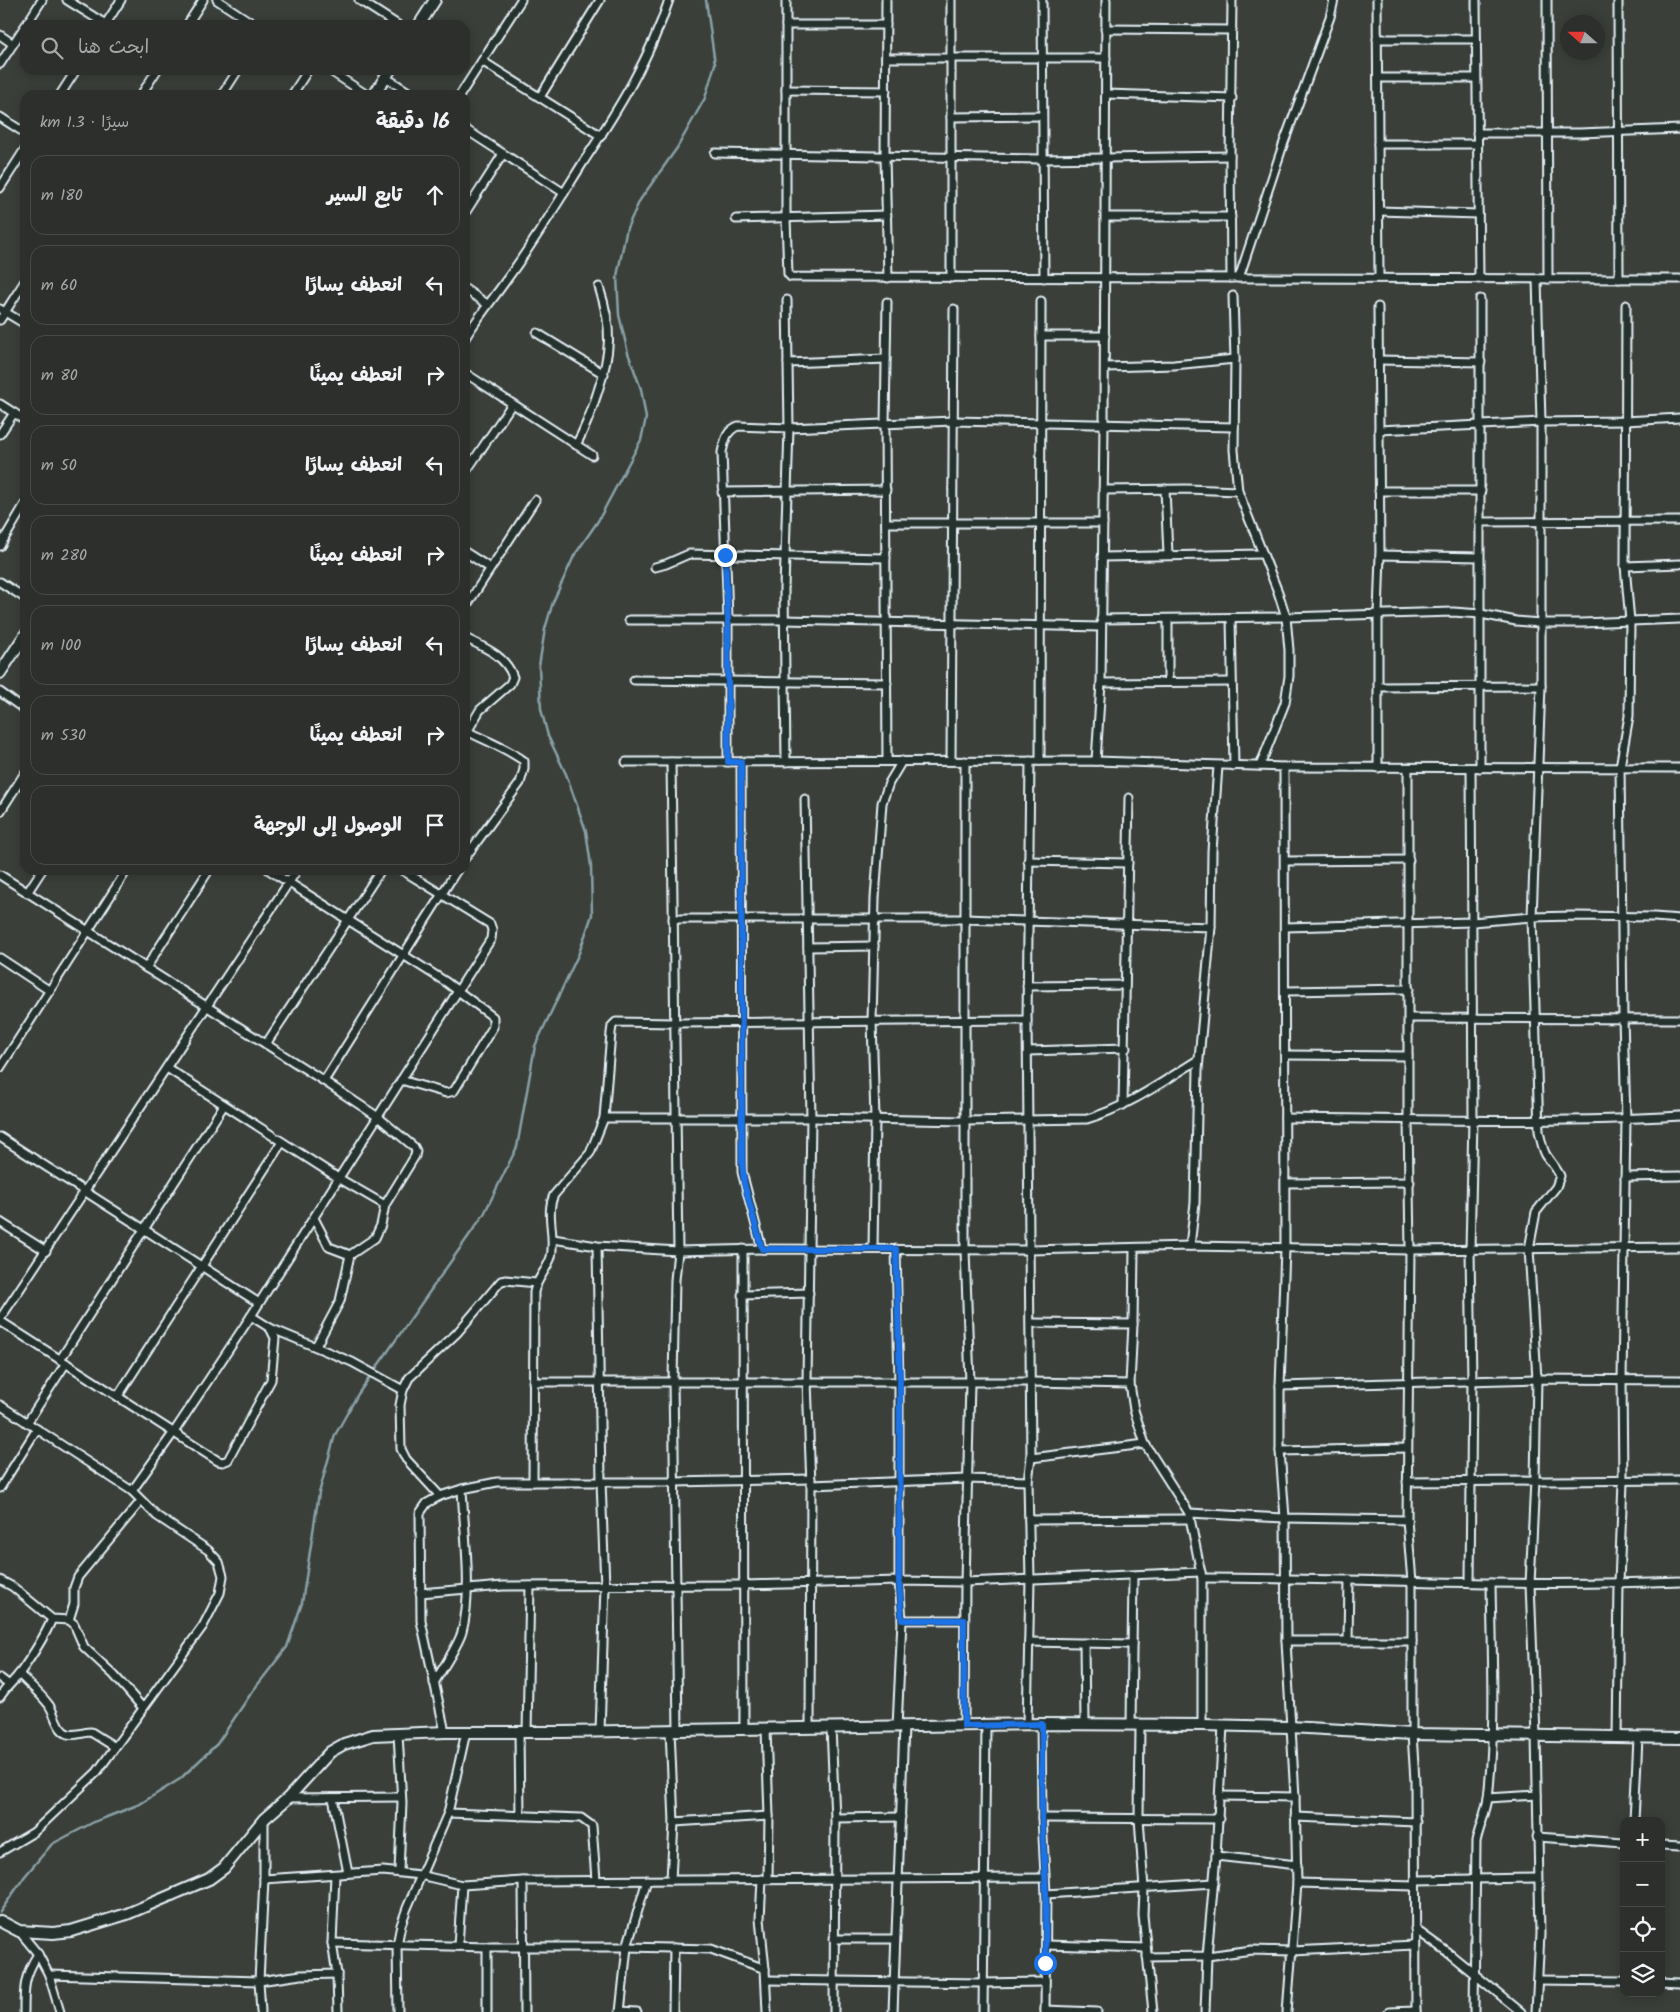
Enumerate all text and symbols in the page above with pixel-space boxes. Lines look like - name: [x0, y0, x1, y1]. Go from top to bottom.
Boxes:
- north arrow: [1560, 15, 1605, 60]
- search box: [20, 20, 470, 75]
- text: ابحث هنا: [78, 33, 149, 63]
- icon: search: [38, 34, 66, 62]
- text: 16 دقيقة: [376, 106, 450, 139]
- text: سيرًا · 1.3 km: [40, 110, 129, 135]
- text: تابع السير: [327, 181, 402, 211]
- icon: ahead: [421, 181, 449, 209]
- text: 180 m: [41, 183, 83, 208]
- text: انعطف يسارًا: [305, 271, 402, 301]
- icon: left: [421, 271, 449, 299]
- text: 60 m: [41, 273, 77, 298]
- text: انعطف يمينًا: [310, 361, 402, 391]
- icon: right: [421, 361, 449, 389]
- text: 80 m: [41, 363, 78, 388]
- text: انعطف يسارًا: [305, 451, 402, 481]
- icon: left: [421, 451, 449, 479]
- text: 50 m: [41, 453, 77, 478]
- text: انعطف يمينًا: [310, 541, 402, 571]
- icon: right: [421, 541, 449, 569]
- text: 280 m: [41, 543, 87, 568]
- route end: [714, 544, 737, 567]
- text: انعطف يسارًا: [305, 631, 402, 661]
- icon: left: [421, 631, 449, 659]
- text: 100 m: [41, 633, 81, 658]
- text: انعطف يمينًا: [310, 721, 402, 751]
- icon: right: [421, 721, 449, 749]
- text: 530 m: [41, 723, 86, 748]
- text: الوصول إلى الوجهة: [254, 811, 402, 841]
- icon: arrive: [421, 811, 449, 839]
- map controls: [1620, 1817, 1665, 1997]
- button: +: [1620, 1817, 1665, 1862]
- button: −: [1620, 1862, 1665, 1907]
- button: locate: [1620, 1907, 1665, 1952]
- route start: [1034, 1952, 1057, 1975]
- button: layers: [1620, 1952, 1665, 1997]

